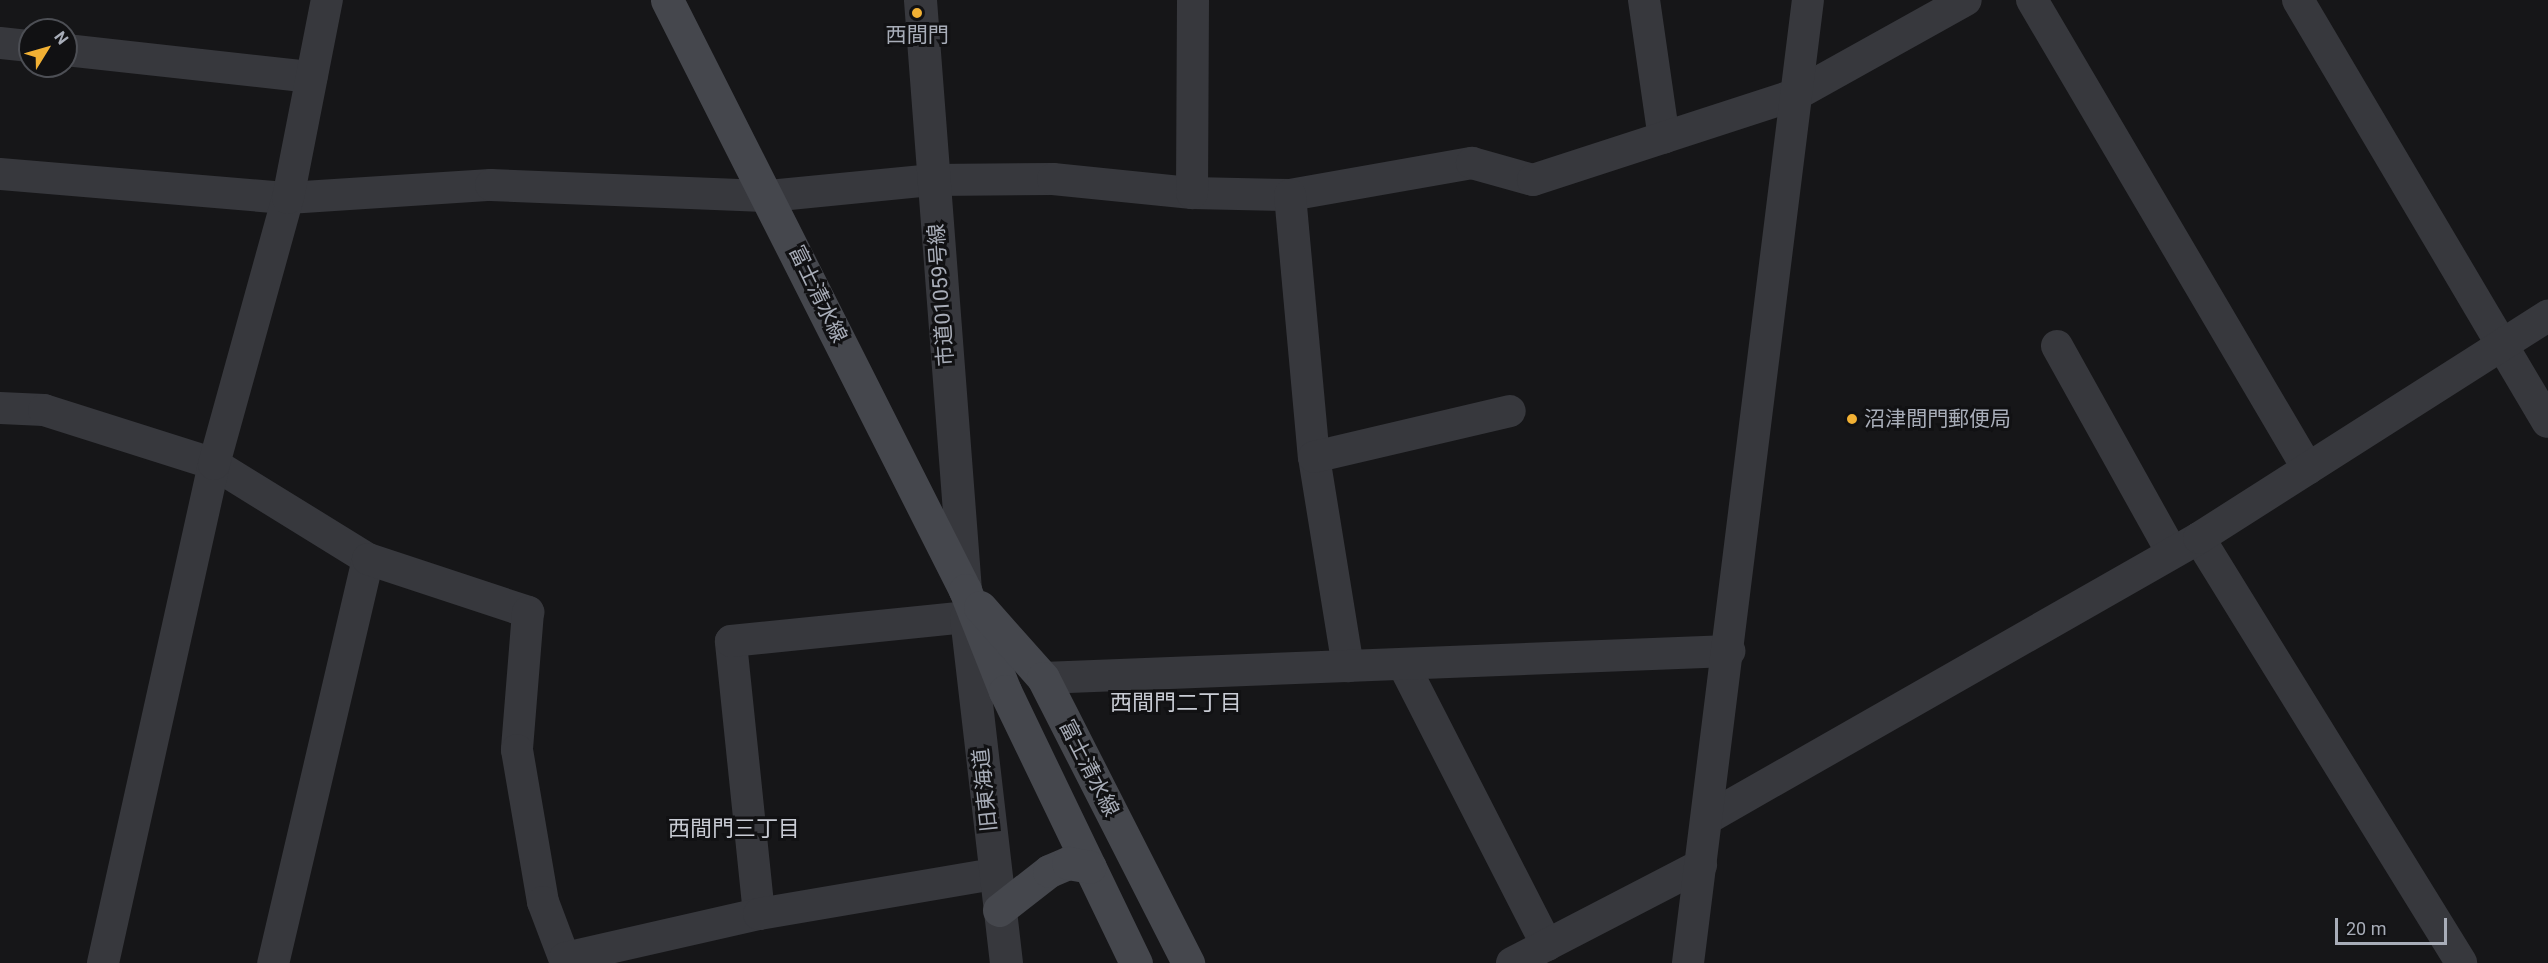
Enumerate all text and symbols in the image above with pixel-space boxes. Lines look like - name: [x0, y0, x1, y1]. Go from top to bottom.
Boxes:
- marker: 西間門: [910, 6, 924, 20]
- north arrow: [18, 18, 78, 78]
- place label: 西間門: [886, 22, 948, 48]
- text: N: [50, 28, 72, 48]
- street label: 市道01059号線: [923, 223, 959, 367]
- street label: 富士清水線: [784, 241, 852, 347]
- place label: 沼津間門郵便局: [1864, 406, 2011, 432]
- marker: 沼津間門郵便局: [1845, 412, 1859, 426]
- district label: 西間門二丁目: [1110, 690, 1242, 716]
- street label: 富士清水線: [1054, 716, 1124, 820]
- street label: 旧東海道: [968, 747, 1002, 833]
- district label: 西間門三丁目: [668, 816, 800, 842]
- scale bar: [2338, 906, 2450, 944]
- text: 20 m: [2346, 918, 2386, 939]

